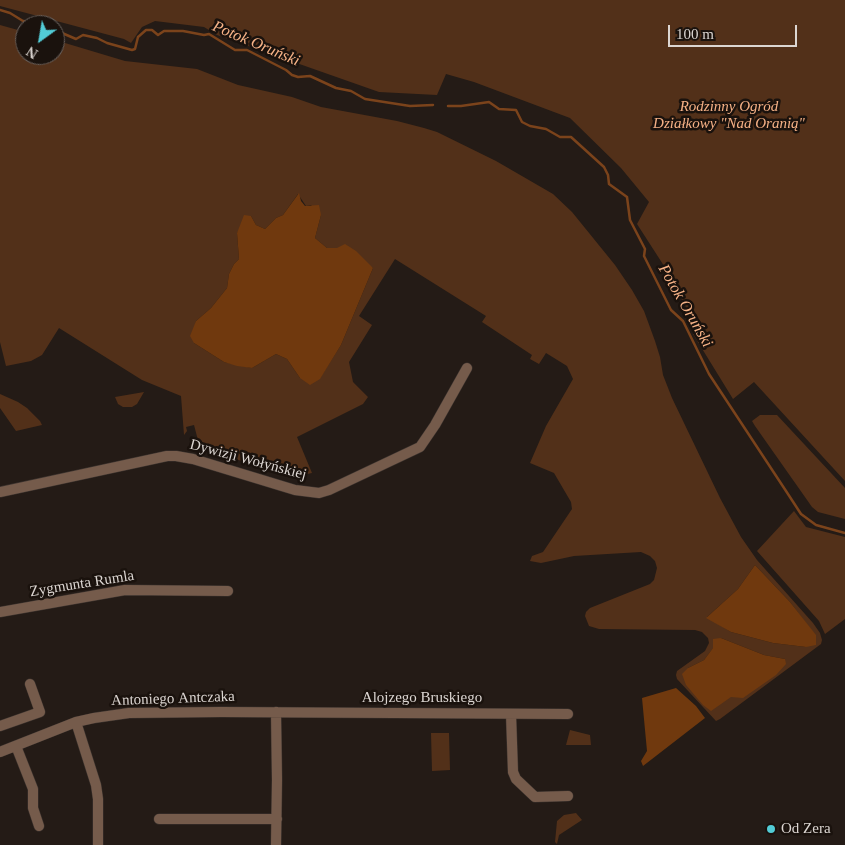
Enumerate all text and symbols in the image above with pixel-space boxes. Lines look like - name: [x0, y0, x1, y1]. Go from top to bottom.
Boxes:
- north arrow: [15, 15, 65, 65]
- scale bar: [670, 15, 799, 47]
- water label: Potok Oruński: [210, 17, 302, 71]
- text: 100 m: [676, 26, 714, 42]
- text: N: [24, 43, 41, 61]
- park label: Rodzinny Ogród Działkowy "Nad Oranią": [653, 98, 805, 133]
- water label: Potok Oruński: [653, 261, 717, 351]
- street label: Dywizji Wołyńskiej: [188, 436, 308, 484]
- street label: Zygmunta Rumla: [29, 567, 135, 601]
- street label: Antoniego Antczaka: [111, 688, 235, 710]
- street label: Alojzego Bruskiego: [362, 689, 482, 707]
- place label: Od Zera: [781, 820, 831, 838]
- marker: Od Zera: [765, 823, 777, 835]

